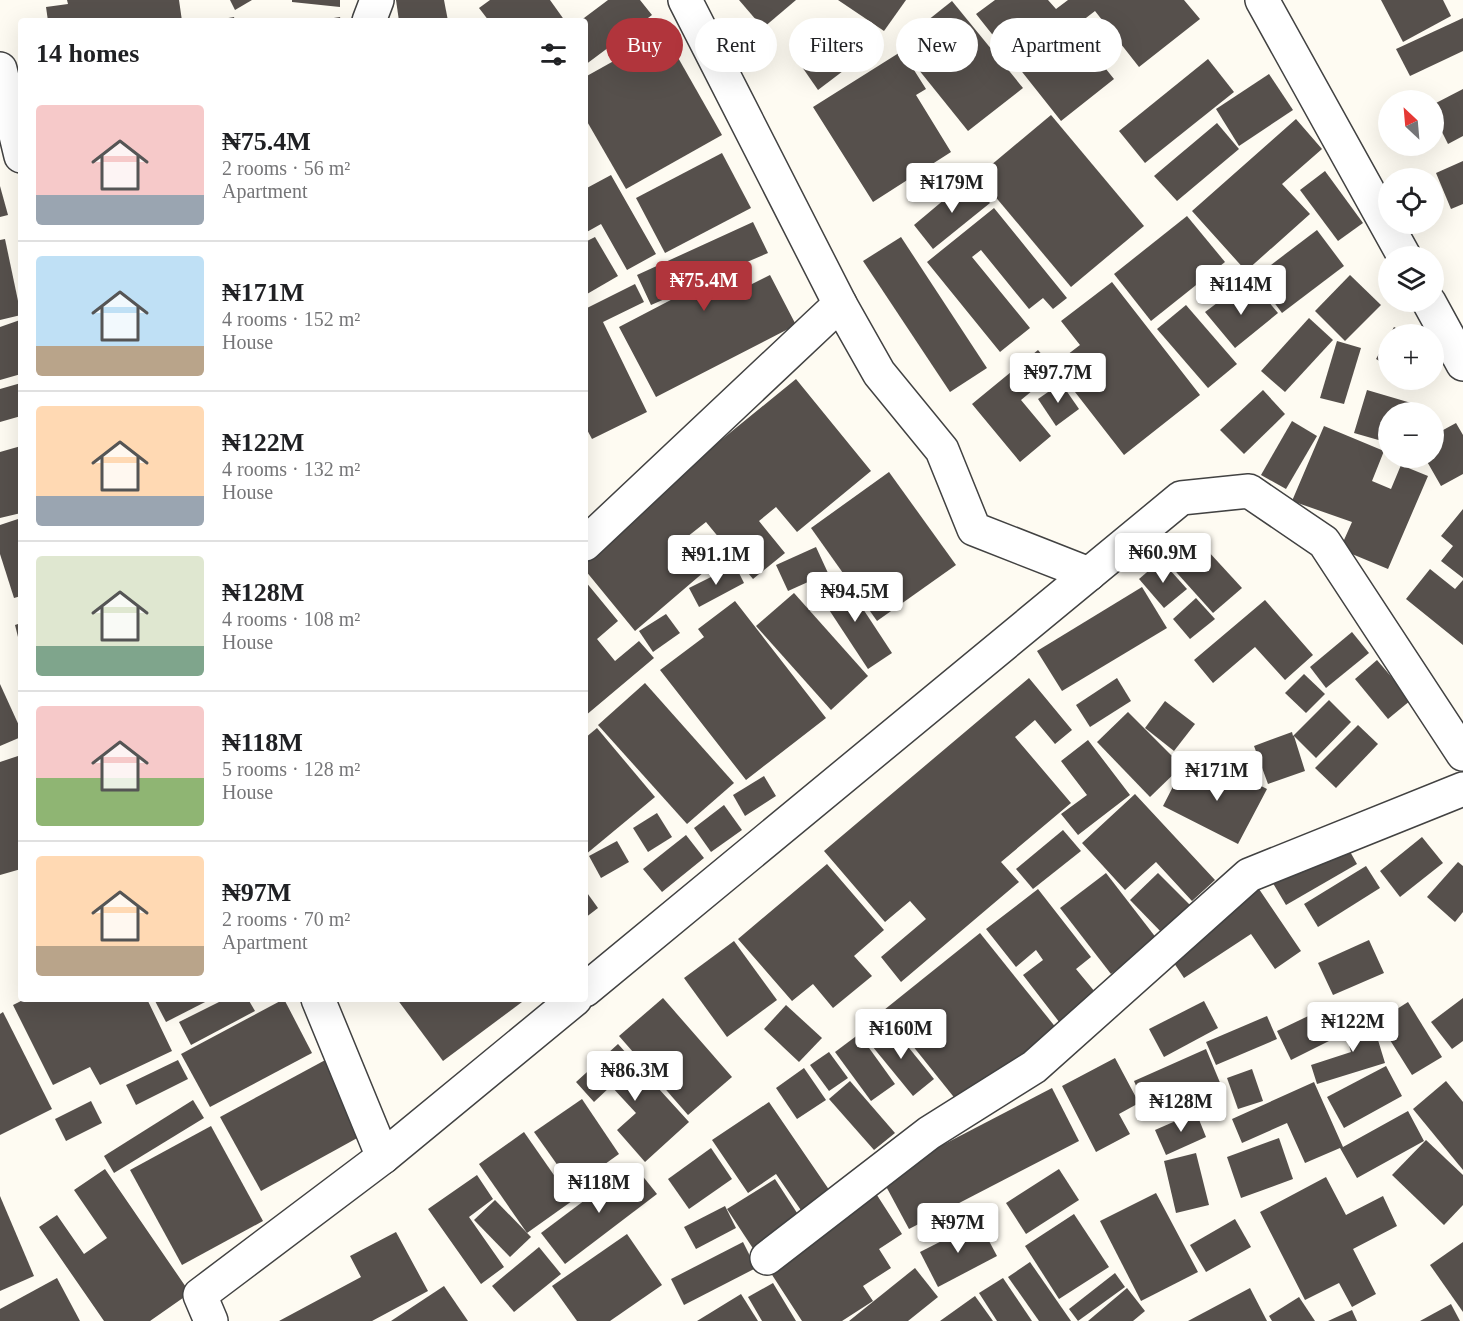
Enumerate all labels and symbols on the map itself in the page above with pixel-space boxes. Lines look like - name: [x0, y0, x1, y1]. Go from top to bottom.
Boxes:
- north arrow: [1378, 90, 1444, 156]
- pin: ₦179M: [910, 163, 994, 214]
- pin: ₦75.4M: [655, 261, 753, 312]
- pin: ₦114M: [1199, 265, 1283, 316]
- pin: ₦97.7M: [1009, 353, 1107, 404]
- pin: ₦60.9M: [1114, 533, 1212, 584]
- pin: ₦91.1M: [667, 535, 765, 586]
- pin: ₦94.5M: [806, 572, 904, 623]
- pin: ₦171M: [1175, 751, 1259, 802]
- pin: ₦122M: [1311, 1002, 1395, 1053]
- pin: ₦160M: [859, 1009, 943, 1060]
- pin: ₦86.3M: [586, 1051, 684, 1102]
- pin: ₦128M: [1139, 1082, 1223, 1133]
- pin: ₦118M: [557, 1163, 641, 1214]
- pin: ₦97M: [922, 1203, 994, 1254]

